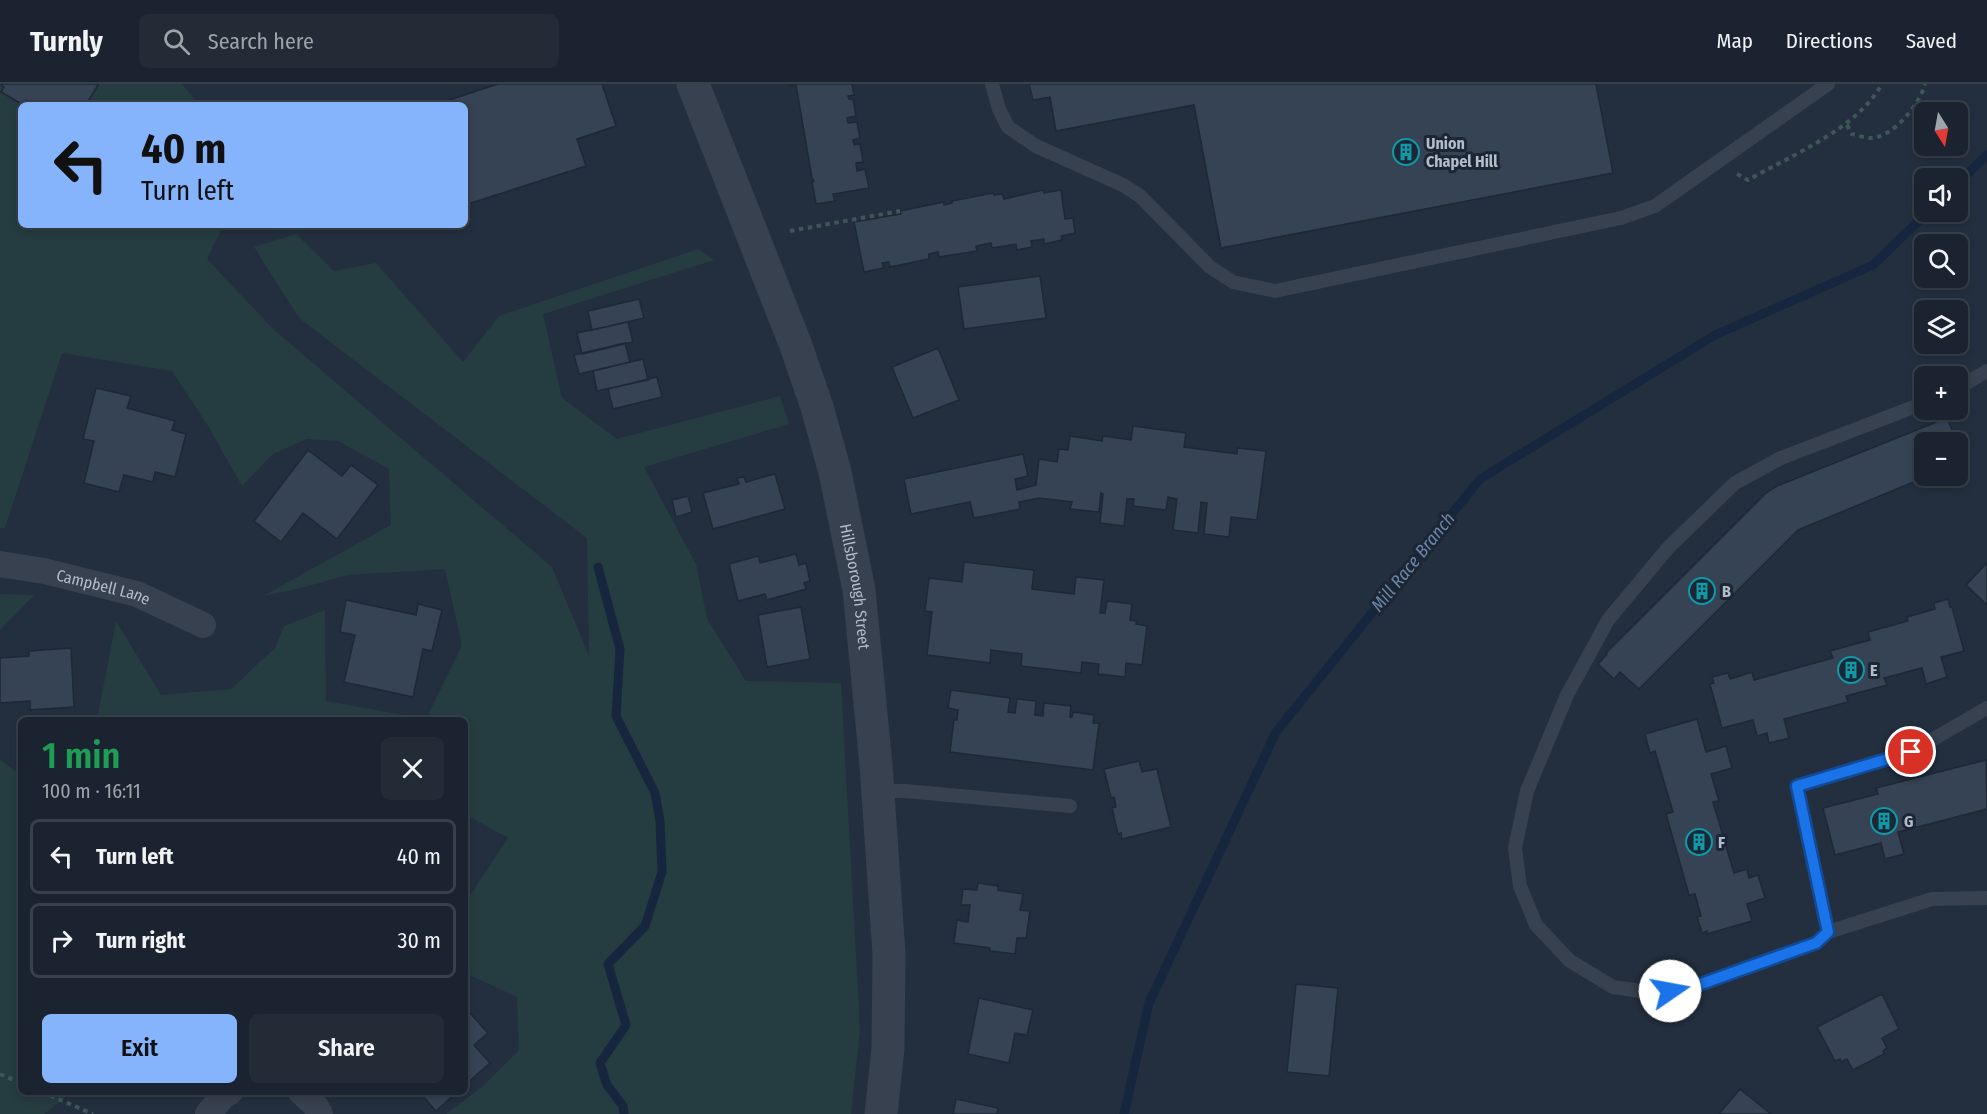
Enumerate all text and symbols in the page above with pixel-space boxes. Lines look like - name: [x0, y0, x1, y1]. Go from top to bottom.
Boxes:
- search box: [139, 14, 559, 68]
- text: Turnly: [30, 25, 103, 58]
- icon: search: [160, 25, 193, 58]
- text: Search here: [208, 28, 314, 55]
- text: Map: [1716, 28, 1753, 54]
- text: Directions: [1786, 28, 1873, 54]
- text: Saved: [1906, 28, 1957, 54]
- north arrow: [1914, 102, 1968, 156]
- map controls: [1914, 102, 1968, 486]
- text: 40 m: [141, 124, 226, 174]
- icon: left: [42, 126, 120, 204]
- place label: Union Chapel Hill: [1426, 134, 1498, 171]
- building icon: Union Chapel Hill: [1391, 137, 1421, 167]
- button: sound: [1914, 168, 1968, 222]
- text: Turn left: [141, 175, 234, 207]
- button: search: [1914, 234, 1968, 288]
- button: layers: [1914, 300, 1968, 354]
- button: +: [1914, 366, 1968, 420]
- button: −: [1914, 432, 1968, 486]
- water label: Mill Race Branch: [1366, 508, 1460, 616]
- street label: Hillsborough Street: [836, 522, 874, 651]
- street label: Campbell Lane: [54, 565, 153, 609]
- building icon: B: [1687, 576, 1717, 606]
- place label: B: [1722, 582, 1731, 601]
- building icon: E: [1836, 655, 1866, 685]
- place label: E: [1870, 661, 1878, 680]
- pin: [1885, 726, 1936, 777]
- text: 1 min: [42, 734, 120, 778]
- icon: arrive: [1894, 735, 1927, 768]
- button: close: [381, 737, 444, 800]
- text: 100 m · 16:11: [42, 779, 141, 803]
- building icon: G: [1869, 806, 1899, 836]
- place label: G: [1904, 812, 1913, 831]
- building icon: F: [1684, 827, 1714, 857]
- place label: F: [1718, 833, 1725, 852]
- icon: left: [45, 840, 78, 873]
- text: Turn left: [96, 843, 174, 870]
- text: 40 m: [397, 843, 441, 870]
- icon: right: [45, 924, 78, 957]
- text: Turn right: [96, 927, 185, 954]
- text: 30 m: [398, 927, 441, 954]
- position arrow: [1638, 959, 1702, 1023]
- button: Exit: [42, 1014, 237, 1083]
- button: Share: [249, 1014, 444, 1083]

